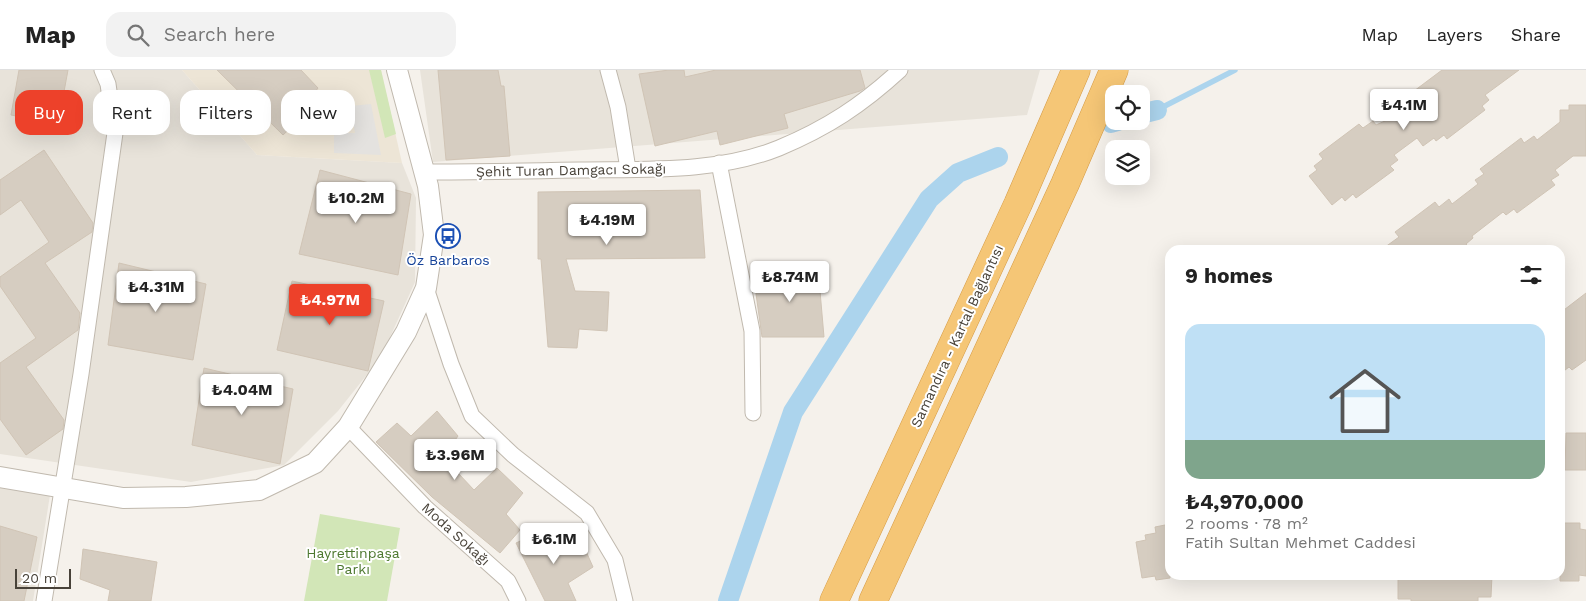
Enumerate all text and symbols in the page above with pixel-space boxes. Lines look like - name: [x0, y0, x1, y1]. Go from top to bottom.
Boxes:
- search box: [106, 12, 456, 57]
- text: Map: [25, 21, 76, 49]
- icon: search: [124, 21, 152, 49]
- text: Search here: [164, 23, 275, 46]
- text: Map: [1361, 24, 1398, 45]
- text: Layers: [1426, 24, 1483, 45]
- text: Share: [1511, 24, 1561, 45]
- map controls: [1105, 85, 1150, 185]
- button: locate: [1105, 85, 1150, 130]
- pin: ₺4.1M: [1369, 88, 1439, 131]
- chip: Buy: [15, 90, 83, 135]
- chip: Rent: [93, 90, 170, 135]
- chip: Filters: [180, 90, 271, 135]
- chip: New: [281, 90, 355, 135]
- text: ₺4.1M: [1381, 95, 1427, 114]
- button: layers: [1105, 140, 1150, 185]
- street label: Şehit Turan Damgacı Sokağı: [476, 160, 666, 180]
- pin: ₺10.2M: [315, 182, 397, 224]
- text: ₺10.2M: [327, 188, 385, 207]
- pin: ₺4.19M: [566, 204, 648, 246]
- text: ₺4.19M: [579, 210, 635, 229]
- bus stop icon: Öz Barbaros: [435, 223, 461, 249]
- street label: Samandıra - Kartal Bağlantısı: [908, 242, 1006, 430]
- place label: Öz Barbaros: [406, 252, 490, 268]
- pin: ₺8.74M: [749, 260, 831, 303]
- icon: filters: [1517, 261, 1545, 289]
- text: 9 homes: [1185, 263, 1273, 288]
- text: ₺8.74M: [761, 267, 819, 286]
- pin: ₺4.31M: [115, 270, 197, 313]
- text: ₺4.31M: [127, 277, 185, 296]
- pin: ₺4.97M: [289, 284, 371, 326]
- text: ₺4.97M: [300, 290, 360, 309]
- icon: home: [1320, 356, 1410, 446]
- pin: ₺4.04M: [201, 374, 283, 416]
- text: ₺4.04M: [211, 380, 273, 399]
- pin: ₺3.96M: [414, 438, 496, 481]
- text: ₺3.96M: [425, 445, 485, 464]
- text: ₺4,970,000: [1185, 489, 1304, 514]
- street label: Moda Sokağı: [419, 499, 493, 569]
- text: 2 rooms · 78 m²: [1185, 514, 1308, 533]
- pin: ₺6.1M: [519, 522, 589, 565]
- text: ₺6.1M: [531, 529, 577, 548]
- text: Fatih Sultan Mehmet Caddesi: [1185, 533, 1416, 552]
- park label: Hayrettinpaşa Parkı: [306, 545, 400, 577]
- scale bar: [15, 566, 71, 589]
- text: 20 m: [22, 570, 57, 586]

